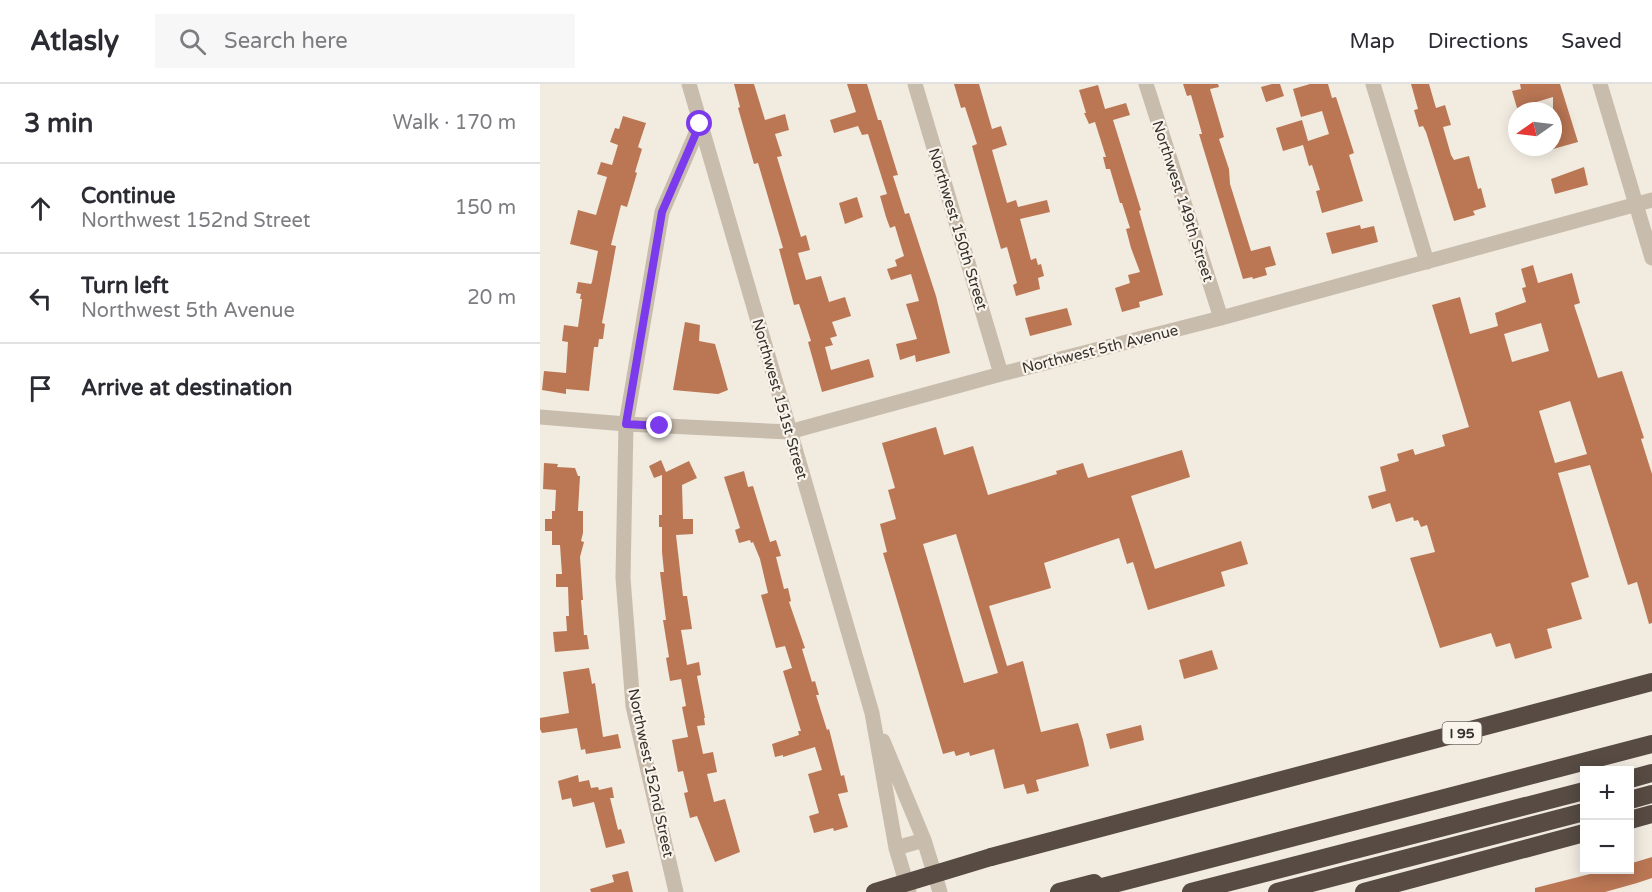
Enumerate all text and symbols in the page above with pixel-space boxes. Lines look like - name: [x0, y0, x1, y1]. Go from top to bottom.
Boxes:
- search box: [155, 14, 575, 68]
- text: Atlasly: [30, 24, 119, 58]
- icon: search: [176, 25, 209, 58]
- text: Search here: [224, 28, 348, 54]
- text: Map: [1349, 29, 1395, 54]
- text: Directions: [1428, 29, 1528, 54]
- text: Saved: [1561, 29, 1622, 54]
- north arrow: [1508, 102, 1562, 156]
- text: 3 min: [24, 108, 93, 139]
- route start: [686, 110, 712, 136]
- text: Walk · 170 m: [393, 111, 516, 135]
- street label: Northwest 149th Street: [1148, 118, 1218, 284]
- street label: Northwest 150th Street: [925, 146, 991, 312]
- text: Continue: [81, 183, 176, 209]
- icon: ahead: [24, 192, 57, 225]
- text: 150 m: [455, 196, 516, 220]
- text: Northwest 152nd Street: [81, 209, 310, 233]
- text: Turn left: [81, 273, 169, 299]
- icon: left: [24, 282, 57, 315]
- text: 20 m: [467, 286, 516, 310]
- text: Northwest 5th Avenue: [81, 299, 295, 323]
- street label: Northwest 151st Street: [748, 317, 812, 482]
- street label: Northwest 5th Avenue: [1020, 321, 1180, 377]
- icon: arrive: [24, 372, 57, 405]
- text: Arrive at destination: [81, 375, 292, 401]
- route end: [646, 412, 672, 438]
- street label: Northwest 152nd Street: [624, 687, 678, 859]
- road number: I 95: [1442, 722, 1482, 744]
- map controls: [1580, 766, 1634, 874]
- button: +: [1580, 766, 1634, 820]
- button: −: [1580, 820, 1634, 874]

